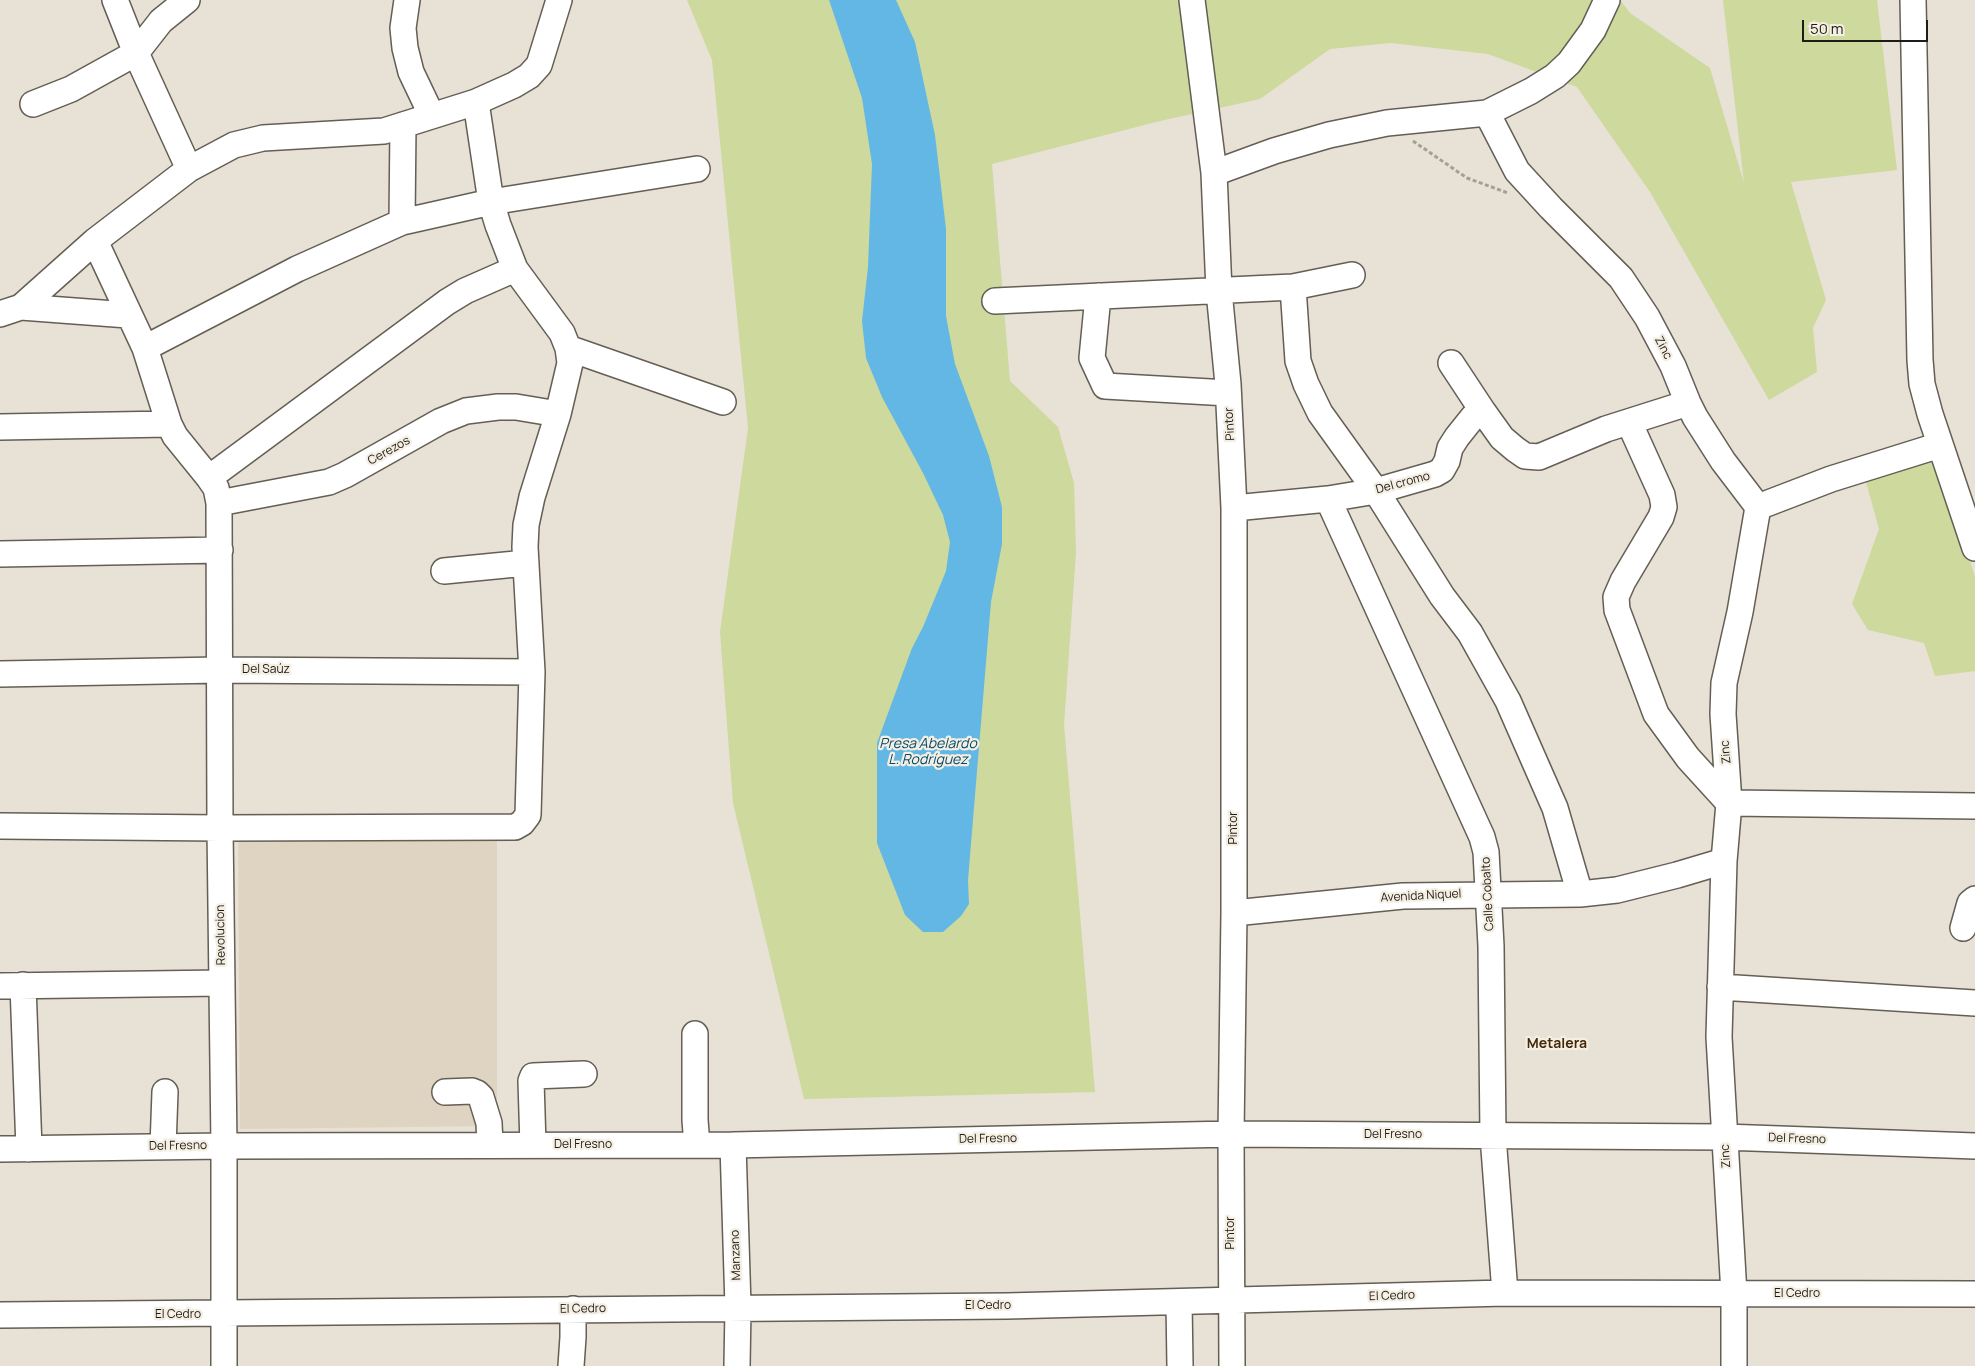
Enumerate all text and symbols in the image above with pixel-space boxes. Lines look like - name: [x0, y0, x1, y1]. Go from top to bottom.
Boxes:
- scale bar: [1805, 10, 1931, 42]
- text: 50 m: [1810, 18, 1844, 39]
- street label: Zinc: [1651, 334, 1675, 362]
- street label: Pintor: [1222, 407, 1238, 441]
- street label: Cerezos: [365, 434, 413, 468]
- street label: Del cromo: [1374, 469, 1432, 497]
- street label: Del Saúz: [242, 663, 290, 677]
- water label: Presa Abelardo L. Rodríguez: [879, 736, 977, 769]
- street label: Zinc: [1718, 739, 1734, 765]
- street label: Pintor: [1227, 811, 1241, 845]
- street label: Calle Cobalto: [1479, 857, 1497, 931]
- street label: Avenida Niquel: [1380, 887, 1462, 905]
- street label: Revolucion: [213, 905, 229, 965]
- district label: Metalera: [1527, 1036, 1587, 1052]
- street label: Del Fresno: [1364, 1128, 1422, 1142]
- street label: Del Fresno: [959, 1131, 1017, 1147]
- street label: Del Fresno: [1768, 1131, 1826, 1147]
- street label: Del Fresno: [149, 1138, 207, 1154]
- street label: Del Fresno: [554, 1138, 612, 1152]
- street label: Zinc: [1718, 1144, 1734, 1168]
- street label: Pintor: [1224, 1216, 1238, 1250]
- street label: Manzano: [728, 1229, 744, 1281]
- street label: El Cedro: [1774, 1287, 1820, 1301]
- street label: El Cedro: [1369, 1288, 1415, 1304]
- street label: El Cedro: [965, 1299, 1011, 1313]
- street label: El Cedro: [560, 1301, 606, 1317]
- street label: El Cedro: [155, 1308, 201, 1322]

